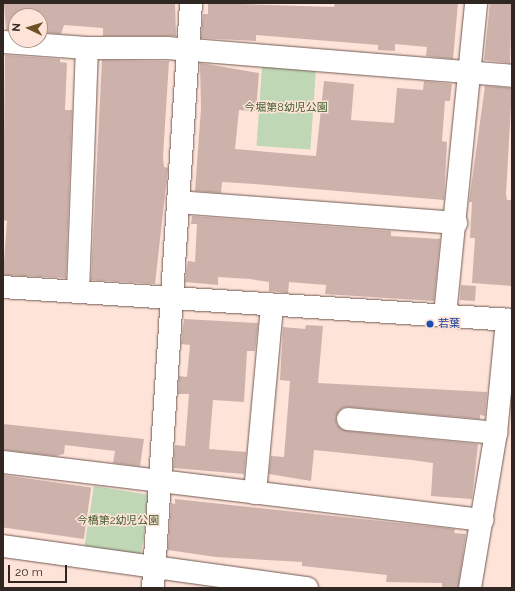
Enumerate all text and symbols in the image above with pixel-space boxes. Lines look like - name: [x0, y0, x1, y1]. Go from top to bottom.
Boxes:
- north arrow: [8, 8, 48, 48]
- text: N: [10, 23, 23, 32]
- park label: 今堀第8幼児公園: [244, 101, 328, 115]
- place label: 若葉: [438, 317, 460, 331]
- marker: 若葉: [425, 319, 435, 329]
- park label: 今橋第2幼児公園: [77, 514, 159, 528]
- scale bar: [10, 557, 69, 583]
- text: 20 m: [15, 565, 43, 579]

